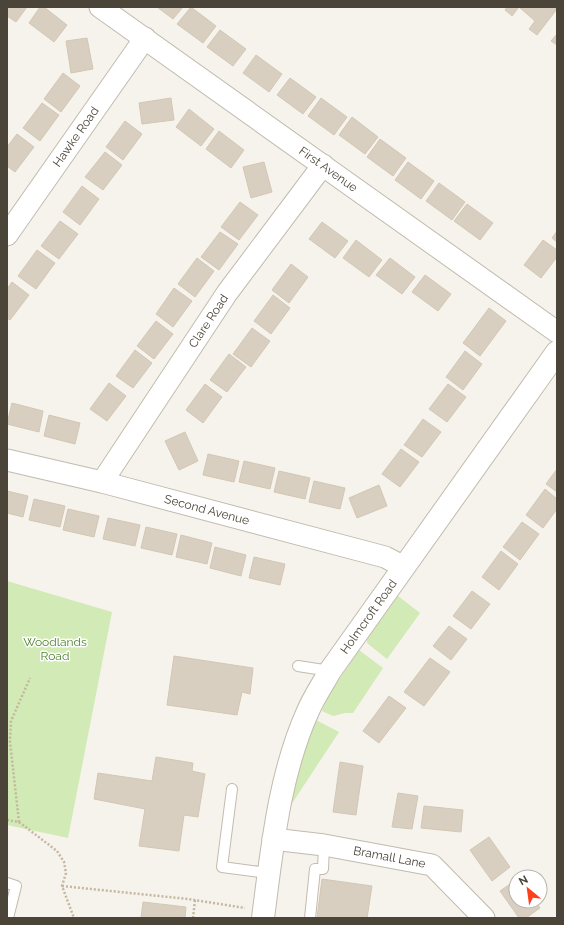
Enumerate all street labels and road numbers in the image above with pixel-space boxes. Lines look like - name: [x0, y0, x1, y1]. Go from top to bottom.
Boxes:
- street label: Hawke Road: [50, 104, 102, 169]
- street label: First Avenue: [296, 144, 360, 195]
- street label: Clare Road: [186, 292, 231, 350]
- street label: Second Avenue: [163, 492, 251, 528]
- street label: Holmcroft Road: [338, 577, 400, 656]
- street label: Bramall Lane: [352, 844, 427, 871]

